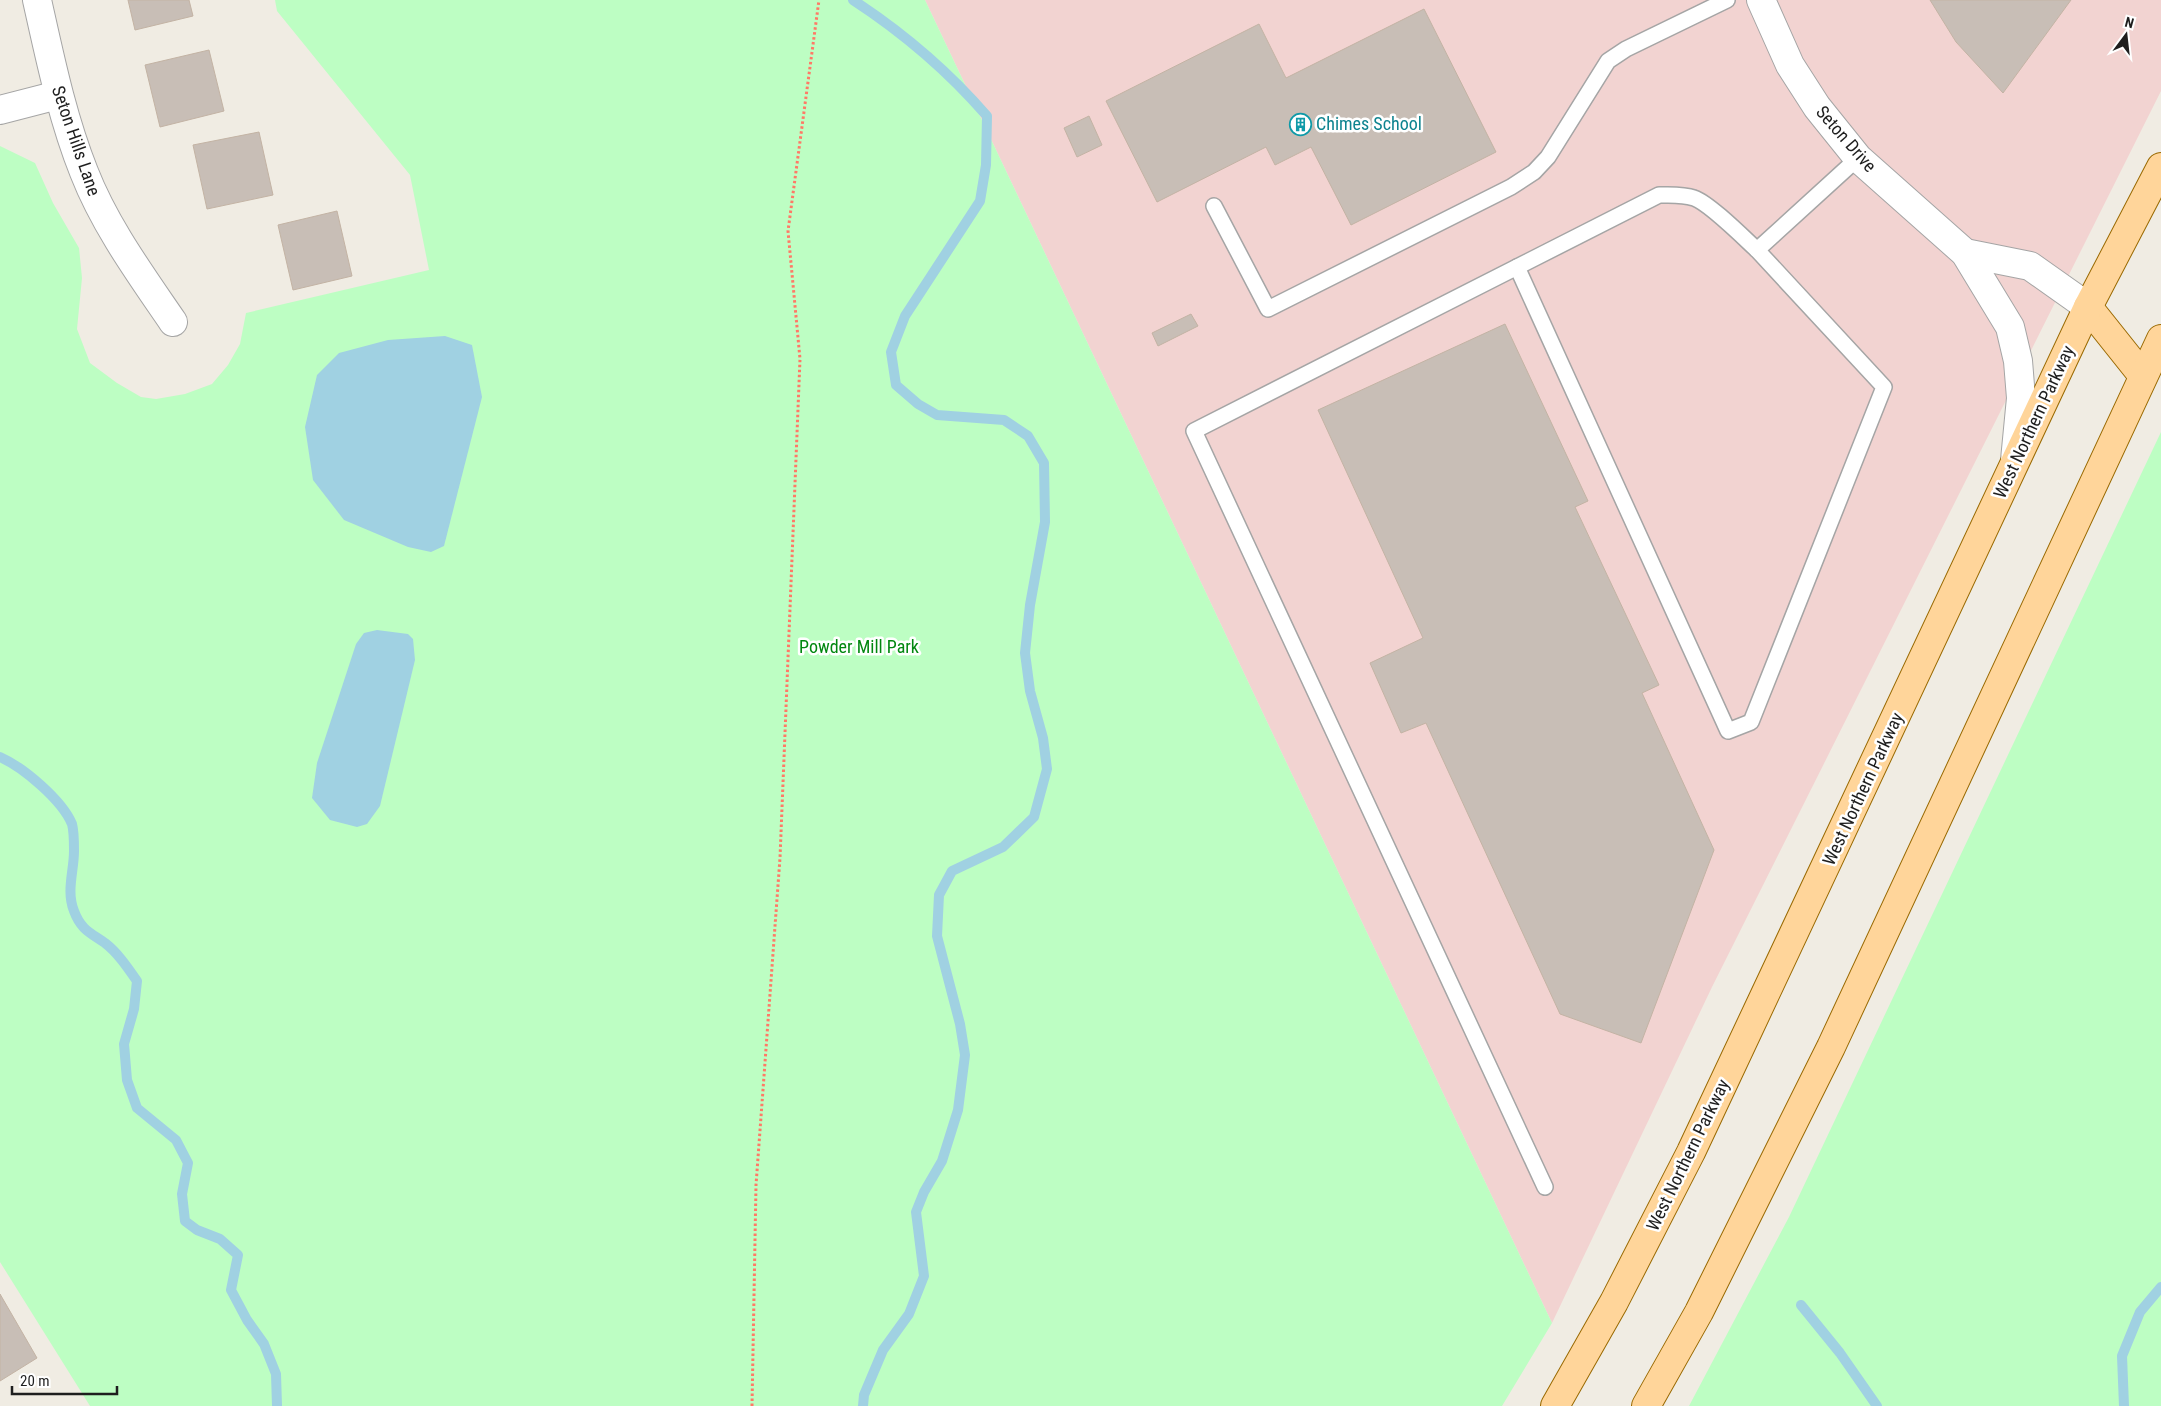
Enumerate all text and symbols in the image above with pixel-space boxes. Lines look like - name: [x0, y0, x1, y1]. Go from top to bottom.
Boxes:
- north arrow: [2101, 10, 2151, 60]
- text: N: [2123, 14, 2136, 31]
- street label: Seton Hills Lane: [48, 83, 105, 199]
- street label: Seton Drive: [1812, 101, 1881, 176]
- building icon: Chimes School: [1288, 112, 1312, 136]
- place label: Chimes School: [1316, 113, 1422, 134]
- street label: West Northern Parkway: [1989, 342, 2078, 502]
- park label: Powder Mill Park: [799, 636, 919, 657]
- street label: West Northern Parkway: [1818, 709, 1907, 869]
- street label: West Northern Parkway: [1642, 1075, 1734, 1234]
- scale bar: [12, 1364, 118, 1396]
- text: 20 m: [20, 1372, 50, 1390]

